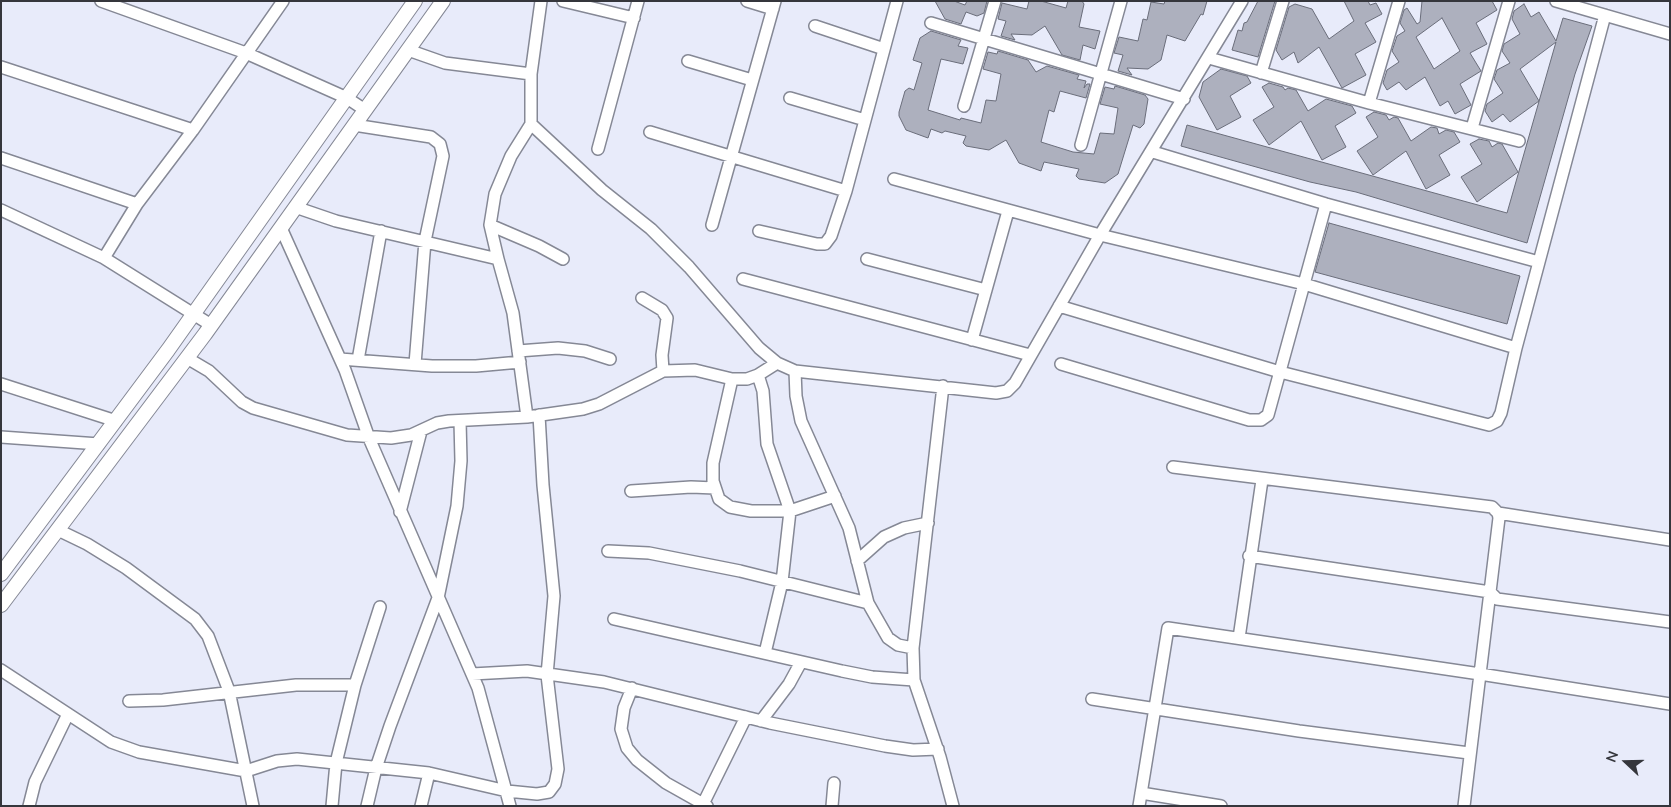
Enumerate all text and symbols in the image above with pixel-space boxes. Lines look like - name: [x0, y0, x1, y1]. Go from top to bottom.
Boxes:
- north arrow: [1601, 737, 1651, 787]
- text: N: [1602, 748, 1622, 765]

